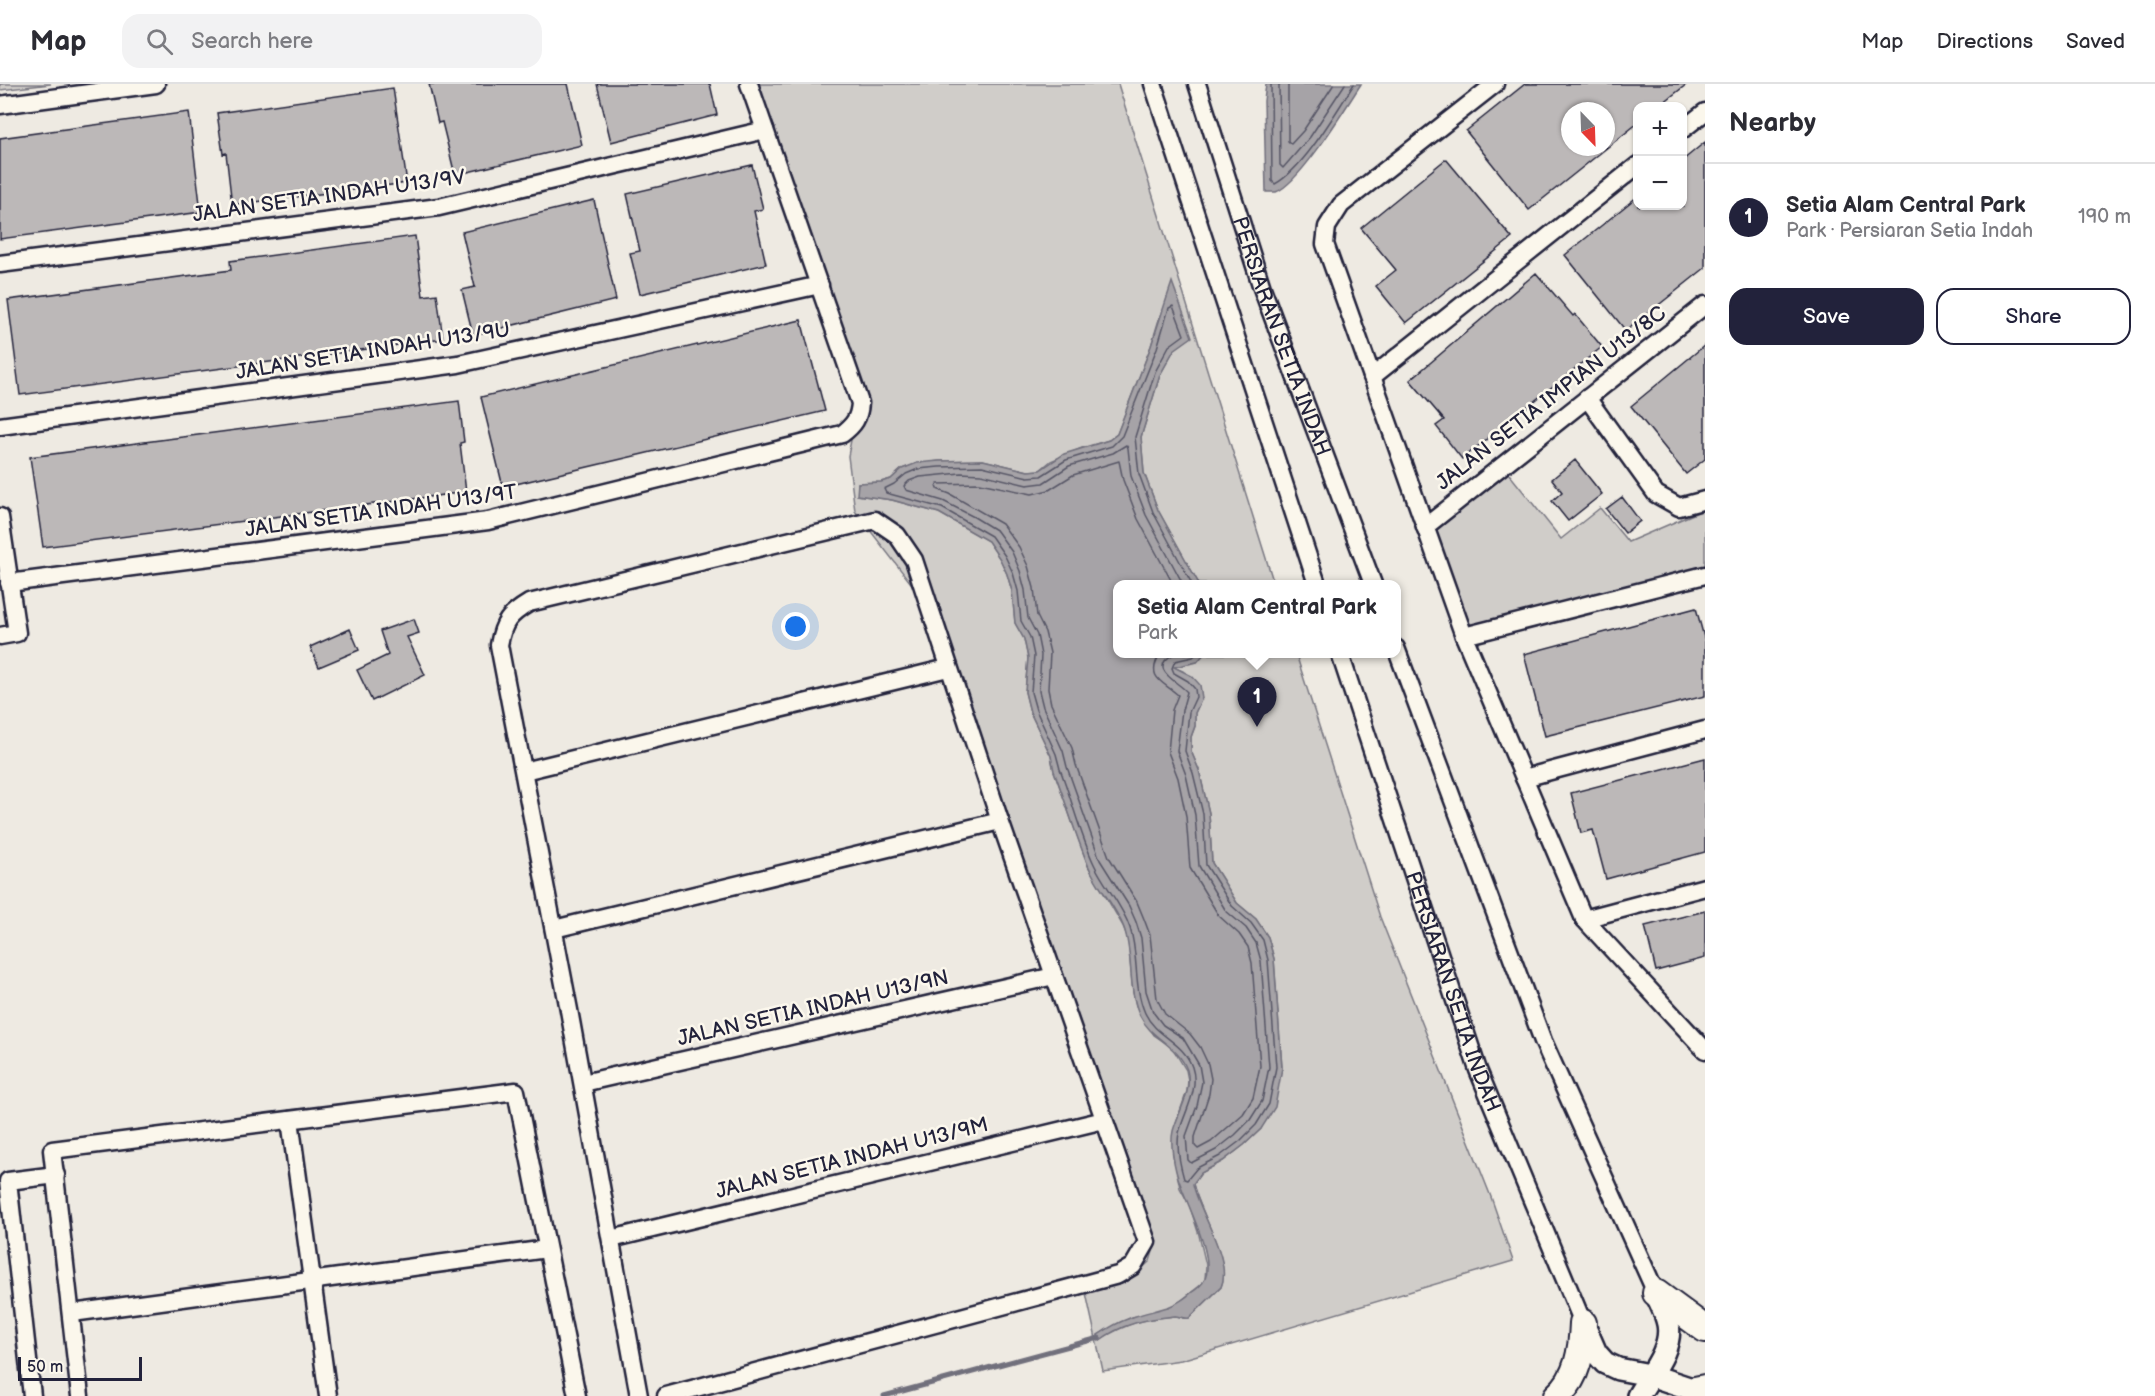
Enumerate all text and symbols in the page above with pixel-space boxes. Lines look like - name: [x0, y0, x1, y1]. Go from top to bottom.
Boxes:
- search box: [122, 14, 542, 68]
- text: Map: [30, 25, 86, 58]
- icon: search: [143, 25, 176, 58]
- text: Search here: [191, 28, 313, 55]
- text: Map: [1861, 29, 1904, 54]
- text: Directions: [1937, 29, 2033, 54]
- text: Saved: [2066, 29, 2125, 54]
- north arrow: [1561, 102, 1615, 156]
- map controls: [1633, 102, 1687, 210]
- button: +: [1633, 102, 1687, 156]
- text: Nearby: [1729, 108, 1816, 139]
- button: −: [1633, 156, 1687, 210]
- street label: JALAN SETIA INDAH U13/9V: [191, 164, 467, 228]
- text: Setia Alam Central Park: [1786, 192, 2026, 219]
- text: 1: [1744, 205, 1753, 229]
- text: 190 m: [2078, 205, 2131, 229]
- street label: PERSIARAN SETIA INDAH: [1228, 213, 1336, 459]
- text: Park · Persiaran Setia Indah: [1786, 219, 2033, 243]
- button: Save: [1729, 288, 1924, 345]
- button: Share: [1936, 288, 2131, 345]
- street label: JALAN SETIA IMPIAN U13/8C: [1431, 300, 1671, 495]
- street label: JALAN SETIA INDAH U13/9U: [234, 317, 512, 385]
- street label: JALAN SETIA INDAH U13/9T: [243, 479, 519, 542]
- popup: [1113, 580, 1401, 658]
- text: Setia Alam Central Park: [1137, 594, 1377, 621]
- your location: [781, 612, 810, 641]
- text: Park: [1137, 621, 1177, 645]
- pin: 1: [1238, 678, 1276, 727]
- street label: PERSIARAN SETIA INDAH: [1401, 868, 1506, 1115]
- street label: JALAN SETIA INDAH U13/9N: [675, 965, 951, 1051]
- street label: JALAN SETIA INDAH U13/9M: [713, 1112, 991, 1204]
- scale bar: [18, 1354, 142, 1382]
- text: 50 m: [27, 1358, 63, 1377]

